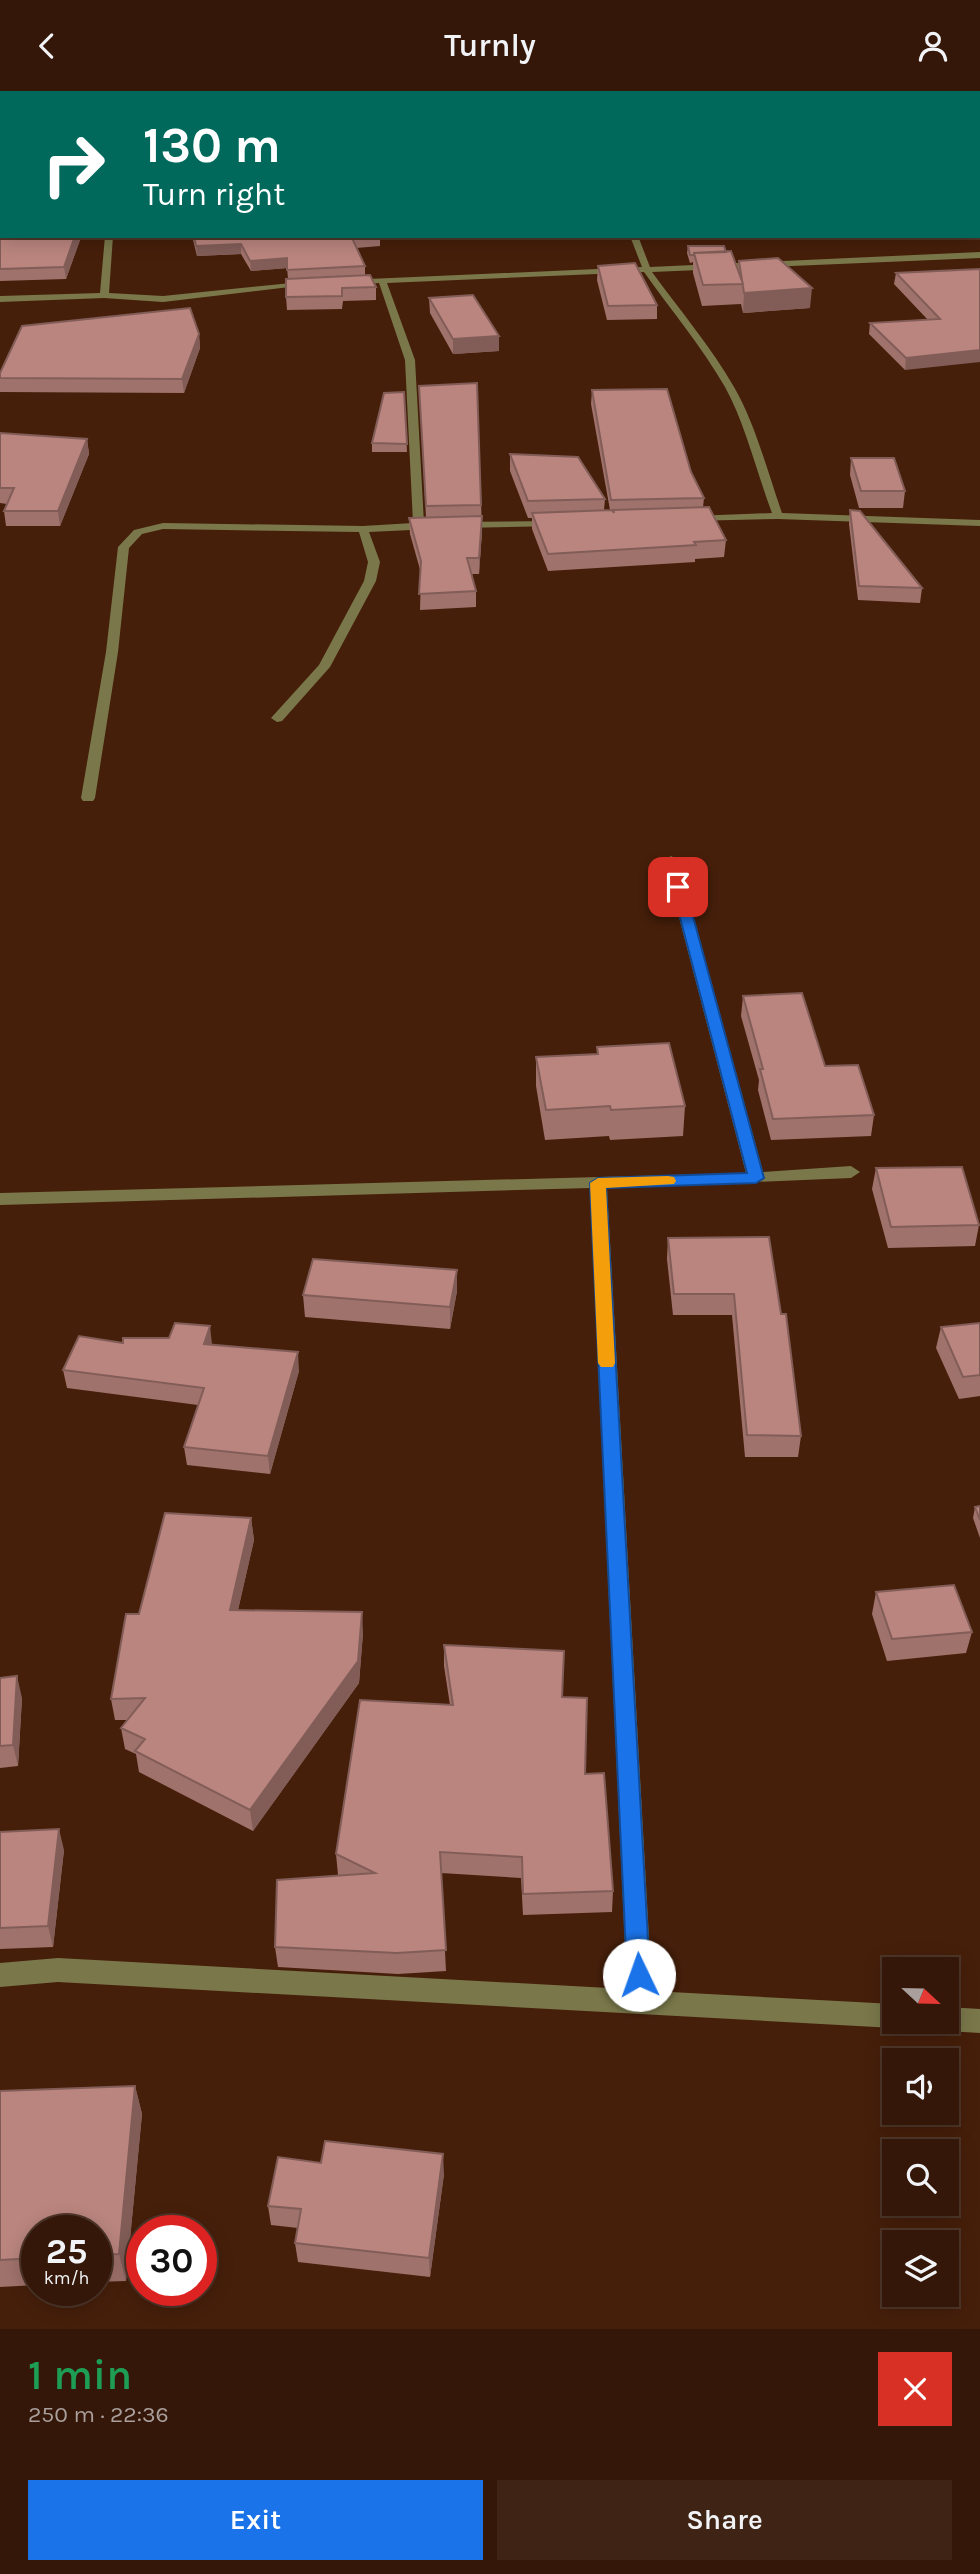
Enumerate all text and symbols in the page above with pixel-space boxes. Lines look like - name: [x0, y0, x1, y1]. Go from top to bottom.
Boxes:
- icon: back: [28, 27, 66, 65]
- text: Turnly: [444, 27, 536, 64]
- icon: person: [914, 27, 952, 65]
- text: 130 m: [143, 117, 281, 174]
- icon: right: [28, 119, 119, 210]
- text: Turn right: [143, 176, 285, 213]
- pin: [648, 857, 708, 917]
- icon: arrive: [659, 868, 697, 906]
- position arrow: [602, 1938, 676, 2012]
- north arrow: [882, 1957, 959, 2033]
- map controls: [882, 1957, 959, 2307]
- button: sound: [882, 2048, 959, 2125]
- button: search: [882, 2139, 959, 2216]
- speed limit sign: 30: [126, 2215, 217, 2306]
- button: layers: [882, 2230, 959, 2307]
- text: 25: [46, 2231, 87, 2272]
- text: km/h: [44, 2267, 89, 2289]
- text: 1 min: [28, 2350, 132, 2400]
- button: close: [878, 2352, 952, 2426]
- text: 250 m · 22:36: [28, 2401, 169, 2428]
- button: Exit: [28, 2480, 483, 2560]
- button: Share: [497, 2480, 952, 2560]

